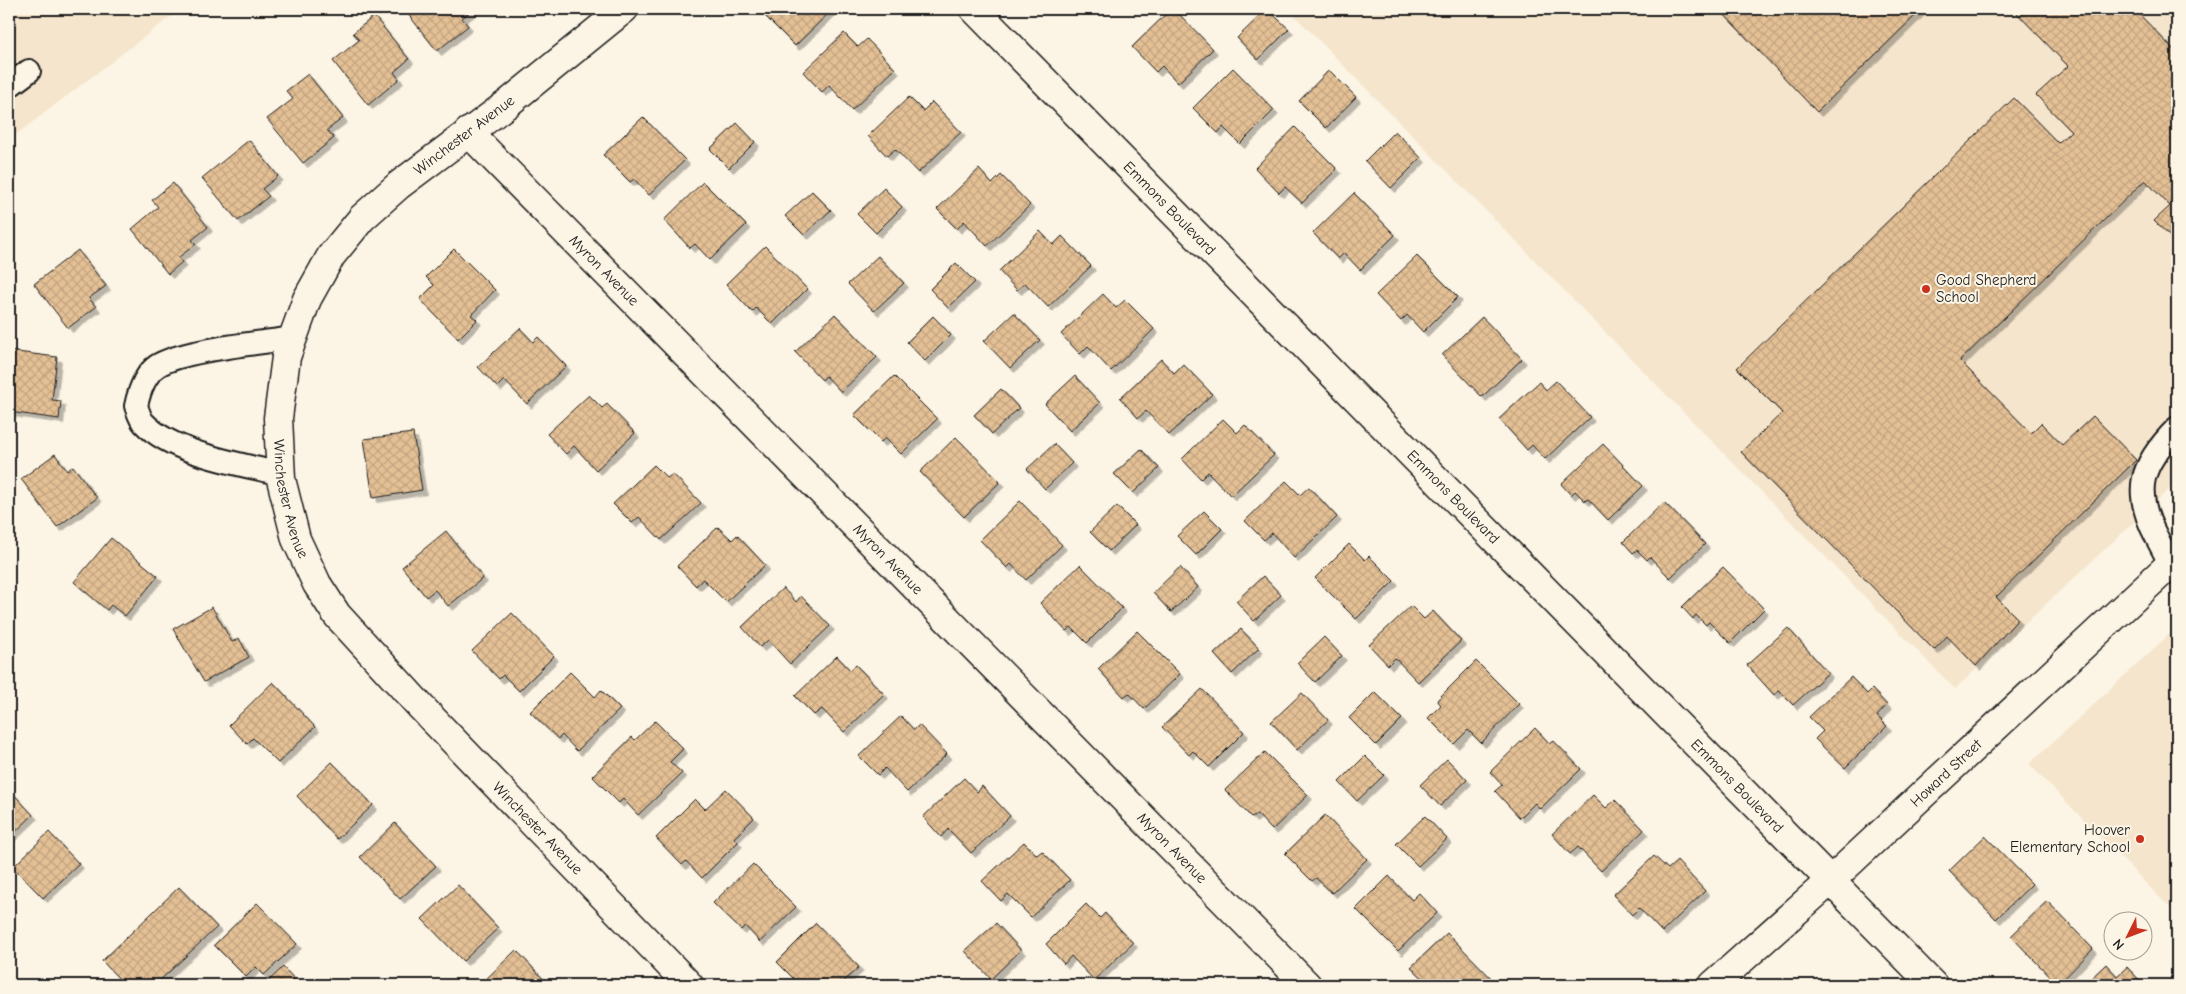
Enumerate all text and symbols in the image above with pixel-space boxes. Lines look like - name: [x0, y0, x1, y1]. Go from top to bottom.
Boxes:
- street label: Winchester Avenue: [410, 91, 518, 179]
- street label: Emmons Boulevard: [1120, 157, 1220, 259]
- street label: Myron Avenue: [565, 231, 643, 310]
- place label: Good Shepherd School: [1936, 271, 2036, 306]
- marker: Good Shepherd School: [1920, 283, 1932, 295]
- street label: Winchester Avenue: [270, 439, 313, 562]
- street label: Emmons Boulevard: [1403, 446, 1503, 548]
- street label: Myron Avenue: [849, 520, 927, 598]
- street label: Emmons Boulevard: [1687, 735, 1787, 836]
- street label: Howard Street: [1906, 735, 1986, 811]
- street label: Winchester Avenue: [489, 778, 587, 879]
- street label: Myron Avenue: [1133, 809, 1211, 887]
- place label: Hoover Elementary School: [2010, 821, 2130, 856]
- marker: Hoover Elementary School: [2134, 833, 2146, 845]
- north arrow: [2104, 912, 2154, 962]
- text: N: [2109, 935, 2128, 953]

